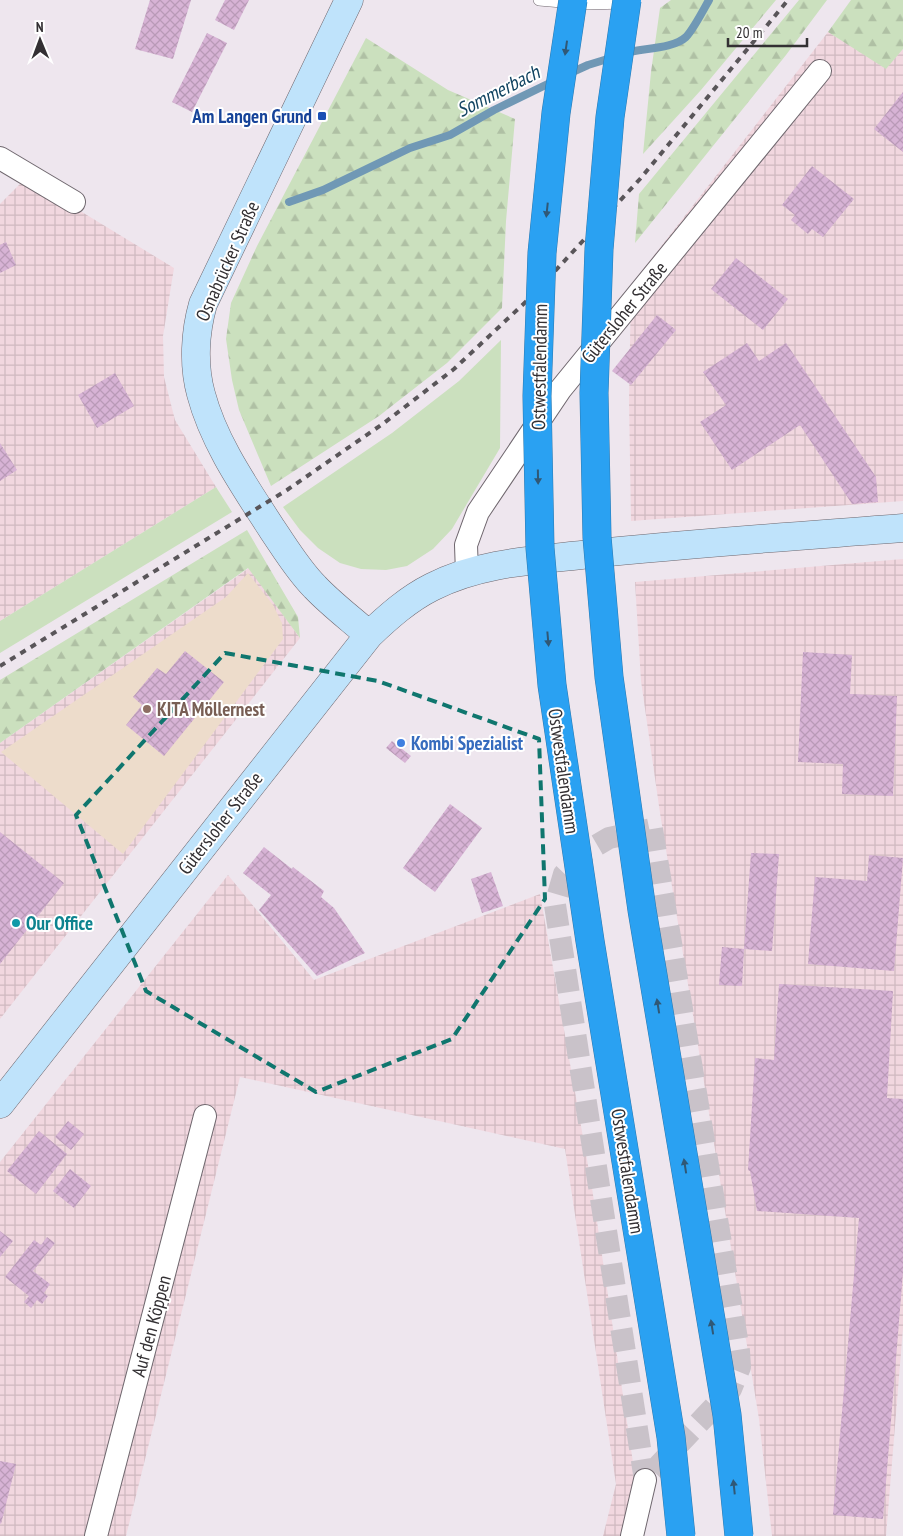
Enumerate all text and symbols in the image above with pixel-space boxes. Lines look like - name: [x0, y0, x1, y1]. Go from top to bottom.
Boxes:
- north arrow: [15, 15, 65, 65]
- scale bar: [728, 15, 807, 47]
- text: N: [36, 18, 44, 36]
- text: 20 m: [736, 23, 762, 42]
- one-way arrow: [561, 41, 569, 57]
- water label: Sommerbach: [452, 59, 545, 123]
- place label: Am Langen Grund: [191, 104, 312, 128]
- marker: Am Langen Grund: [316, 110, 328, 122]
- street label: Osnabrücker Straße: [190, 197, 264, 325]
- one-way arrow: [542, 202, 550, 218]
- street label: Gütersloher Straße: [576, 256, 672, 368]
- street label: Ostwestfalendamm: [526, 304, 552, 430]
- one-way arrow: [534, 469, 542, 485]
- one-way arrow: [544, 631, 552, 647]
- place label: KITA Möllernest: [157, 697, 265, 721]
- marker: KITA Möllernest: [141, 703, 153, 715]
- street label: Ostwestfalendamm: [543, 707, 585, 835]
- place label: Kombi Spezialist: [411, 731, 524, 755]
- marker: Kombi Spezialist: [395, 737, 407, 749]
- street label: Gütersloher Straße: [173, 767, 268, 879]
- place label: Our Office: [26, 911, 93, 935]
- marker: Our Office: [10, 917, 22, 929]
- one-way arrow: [654, 998, 662, 1014]
- street label: Ostwestfalendamm: [606, 1107, 650, 1235]
- one-way arrow: [681, 1158, 689, 1174]
- street label: Auf den Köppen: [126, 1273, 176, 1379]
- one-way arrow: [707, 1318, 715, 1334]
- one-way arrow: [730, 1479, 738, 1495]

